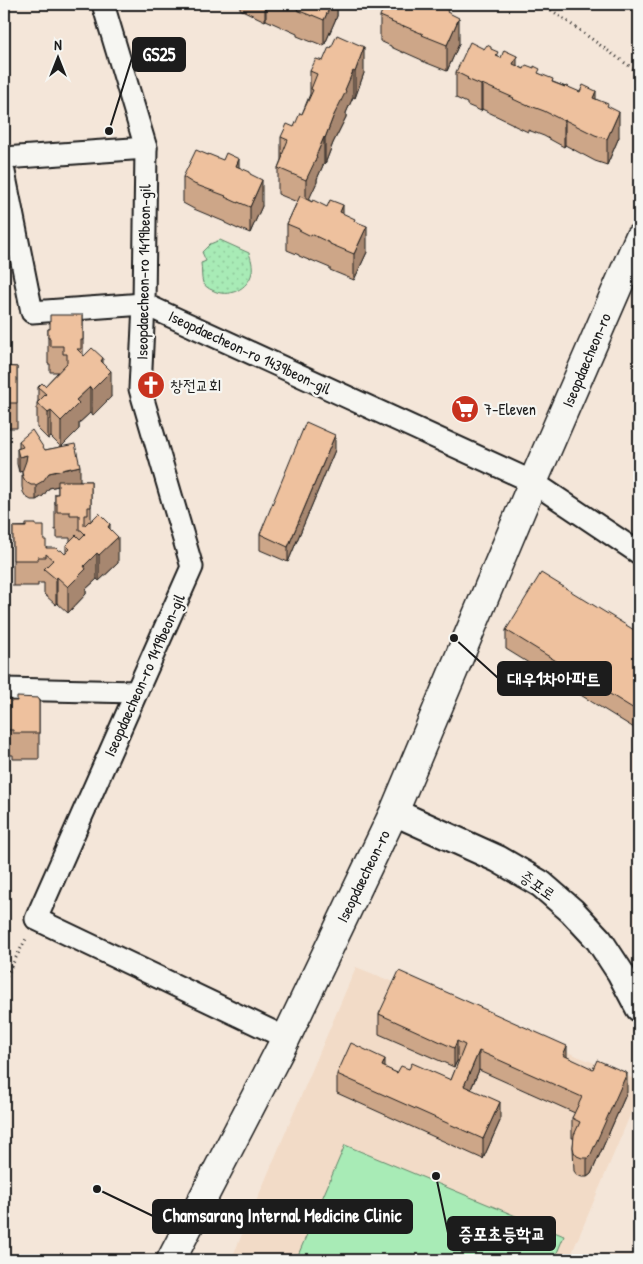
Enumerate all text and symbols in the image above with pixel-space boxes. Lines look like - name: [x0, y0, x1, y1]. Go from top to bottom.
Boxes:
- north arrow: [32, 32, 82, 82]
- text: N: [54, 35, 62, 54]
- callout: GS25: [133, 38, 185, 71]
- text: GS25: [143, 42, 176, 67]
- street label: Iseopdaecheon-ro 1419beon-gil: [130, 183, 156, 360]
- street label: Iseopdaecheon-ro 1439beon-gil: [165, 305, 336, 400]
- street label: Iseopdaecheon-ro: [556, 309, 616, 411]
- church icon: 창전교회: [136, 370, 166, 400]
- place label: 창전교회: [170, 374, 222, 396]
- supermarket icon: 7-Eleven: [450, 394, 480, 424]
- place label: 7-Eleven: [484, 398, 536, 420]
- street label: Iseopdaecheon-ro 1419beon-gil: [98, 590, 190, 760]
- callout: 대우1차아파트: [498, 662, 611, 695]
- text: 대우1차아파트: [507, 666, 601, 691]
- street label: Iseopdaecheon-ro: [331, 826, 395, 926]
- street label: 증포로: [516, 865, 560, 905]
- callout: Chamsarang Internal Medicine Clinic: [153, 1200, 412, 1233]
- text: Chamsarang Internal Medicine Clinic: [163, 1203, 402, 1229]
- callout: 증포초등학교: [448, 1217, 555, 1250]
- text: 증포초등학교: [459, 1221, 545, 1246]

